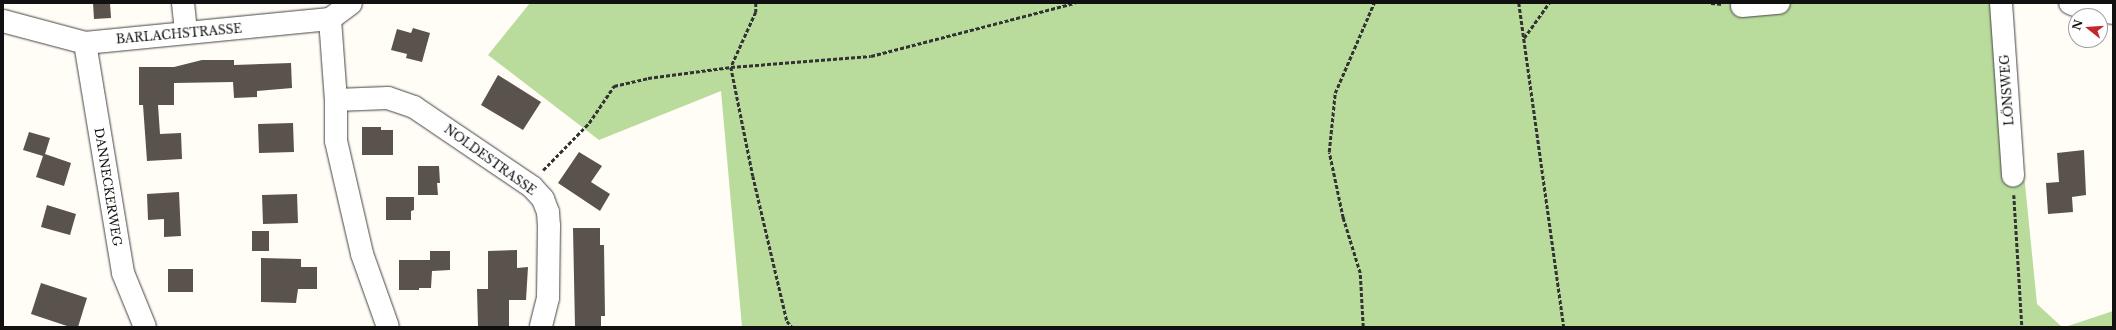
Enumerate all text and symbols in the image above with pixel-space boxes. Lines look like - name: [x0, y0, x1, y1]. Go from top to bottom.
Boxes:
- north arrow: [2068, 8, 2108, 48]
- text: N: [2069, 18, 2086, 32]
- street label: BARLACHSTRASSE: [115, 21, 243, 47]
- street label: LÖNSWEG: [1997, 54, 2017, 126]
- street label: NOLDESTRASSE: [441, 122, 539, 198]
- street label: DANNECKERWEG: [92, 127, 124, 247]

